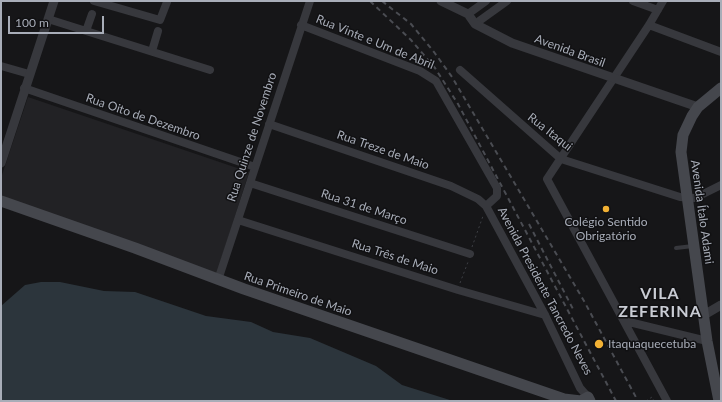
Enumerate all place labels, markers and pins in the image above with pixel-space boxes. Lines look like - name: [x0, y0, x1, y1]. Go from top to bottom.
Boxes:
- marker: Colégio Sentido Obrigatório: [601, 204, 611, 214]
- place label: Colégio Sentido Obrigatório: [564, 215, 648, 243]
- place label: Itaquaquecetuba: [608, 337, 696, 351]
- marker: Itaquaquecetuba: [593, 338, 605, 350]

